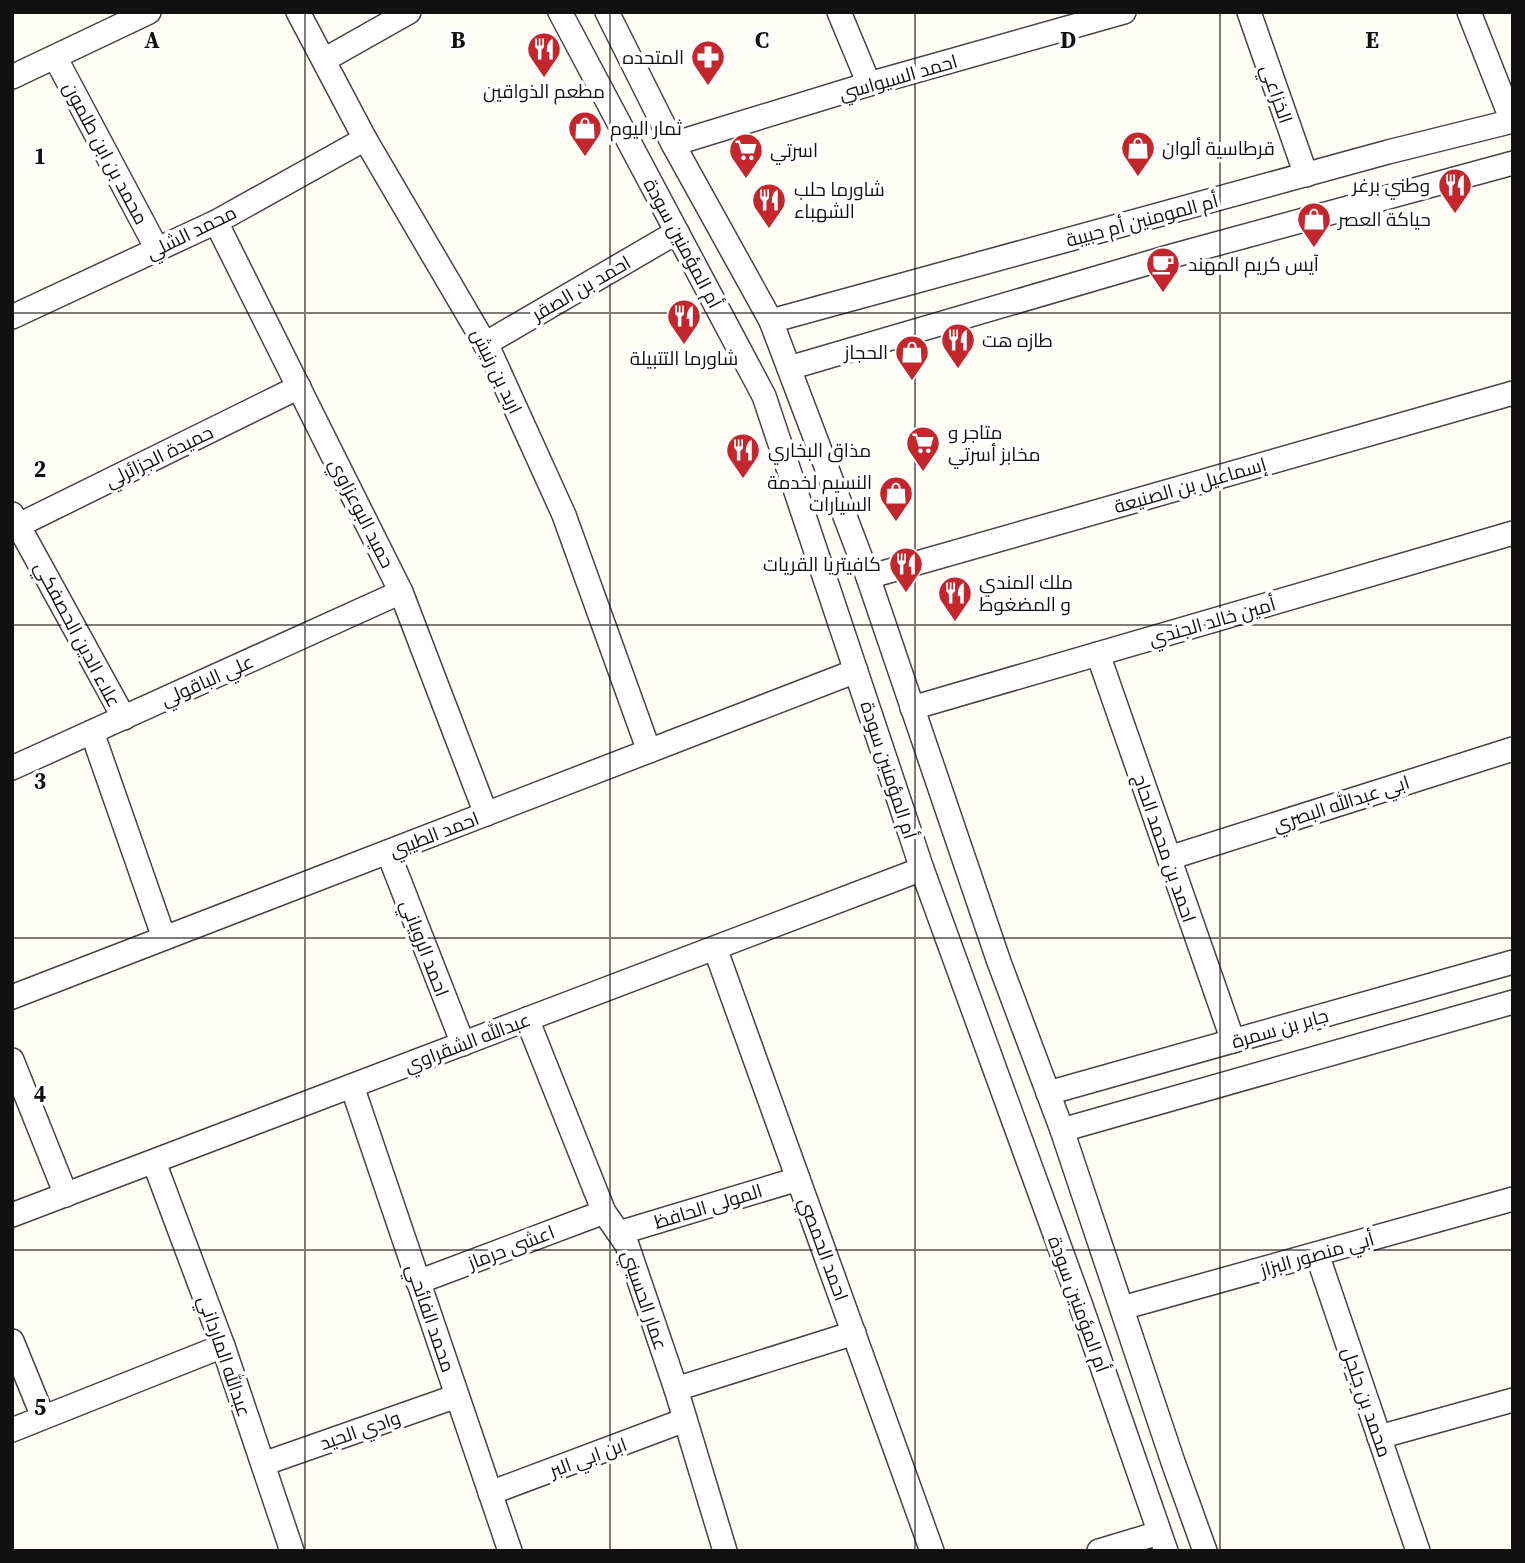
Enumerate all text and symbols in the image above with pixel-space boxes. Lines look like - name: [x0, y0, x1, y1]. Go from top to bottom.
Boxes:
- text: A: [144, 24, 160, 56]
- text: B: [451, 24, 466, 56]
- text: C: [755, 24, 769, 56]
- text: D: [1060, 24, 1076, 56]
- text: E: [1365, 24, 1379, 56]
- restaurant icon: مطعم الذواقين: [525, 30, 563, 79]
- pharmacy icon: المتحده: [689, 38, 727, 87]
- place label: المتحده: [623, 44, 684, 70]
- street label: احمد السيواسي: [836, 48, 961, 108]
- street label: الخزاعي: [1253, 61, 1299, 128]
- street label: محمد بن ابن طلمون: [57, 77, 155, 229]
- place label: مطعم الذواقين: [483, 78, 605, 105]
- shop icon: ثمار اليوم: [566, 109, 604, 158]
- place label: ثمار اليوم: [610, 115, 682, 142]
- shop icon: قرطاسية ألوان: [1119, 129, 1157, 178]
- supermarket icon: اسرتي: [727, 131, 765, 180]
- place label: قرطاسية ألوان: [1162, 135, 1275, 161]
- place label: اسرتي: [770, 137, 818, 165]
- text: 1: [34, 140, 46, 172]
- restaurant icon: وطني برغر: [1436, 166, 1474, 215]
- place label: وطني برغر: [1351, 172, 1430, 200]
- street label: أم المؤمنين سودة: [637, 173, 728, 313]
- place label: شاورما حلب الشهباء: [794, 176, 885, 224]
- restaurant icon: شاورما حلب الشهباء: [750, 181, 788, 230]
- street label: أم المومنين أم حبيبة: [1063, 187, 1221, 254]
- street label: محمد الشلي: [141, 199, 242, 267]
- shop icon: حياكة العصر: [1295, 200, 1333, 249]
- place label: حياكة العصر: [1337, 206, 1431, 232]
- cafe icon: آيس كريم المهند: [1144, 245, 1182, 294]
- street label: احمد بن الصقر: [526, 249, 635, 327]
- place label: آيس كريم المهند: [1188, 251, 1319, 278]
- restaurant icon: شاورما التتبيلة: [665, 297, 703, 346]
- restaurant icon: طازه هت: [939, 321, 977, 370]
- street label: اربد بن رنيش: [465, 324, 529, 418]
- place label: طازه هت: [982, 327, 1053, 353]
- shop icon: الحجاز: [893, 333, 931, 382]
- place label: الحجاز: [843, 339, 888, 365]
- place label: شاورما التتبيلة: [630, 345, 738, 371]
- street label: حميدة الجزائرلي: [101, 419, 218, 495]
- place label: متاجر و مخابز أسرتي: [948, 419, 1041, 469]
- supermarket icon: متاجر و مخابز أسرتي: [904, 424, 942, 473]
- restaurant icon: مذاق البخاري: [724, 431, 762, 480]
- place label: مذاق البخاري: [768, 437, 871, 465]
- street label: إسماعيل بن الصنيعة: [1111, 451, 1269, 519]
- text: 2: [34, 453, 46, 485]
- street label: حميد البوعزاوي: [321, 454, 401, 573]
- place label: النسيم لخدمة السيارات: [767, 469, 872, 517]
- shop icon: النسيم لخدمة السيارات: [877, 474, 915, 523]
- restaurant icon: كافيتريا القريات: [887, 545, 925, 594]
- place label: كافيتريا القريات: [763, 551, 881, 577]
- street label: علاء الدين الحصفكي: [27, 557, 127, 712]
- place label: ملك المندي و المضغوط: [979, 569, 1073, 617]
- restaurant icon: ملك المندي و المضغوط: [936, 574, 974, 623]
- street label: أمين خالد الجندي: [1145, 590, 1279, 653]
- street label: علي الباقولي: [156, 648, 258, 714]
- street label: أم المؤمنين سودة: [853, 698, 924, 843]
- text: 3: [34, 765, 46, 797]
- street label: ابي عبدالله البصري: [1269, 769, 1413, 839]
- street label: احمد بن محمد الحاج: [1126, 770, 1203, 926]
- street label: احمد الطيبي: [385, 805, 483, 865]
- street label: احمد الروياني: [393, 896, 455, 1001]
- street label: جابر بن سمرة: [1229, 1002, 1331, 1054]
- street label: عبدالله الشقراوي: [400, 1006, 535, 1080]
- text: 4: [34, 1078, 46, 1110]
- street label: المولى الحافظ: [651, 1177, 765, 1235]
- street label: احمد الحمصي: [791, 1194, 855, 1305]
- street label: اعشى حرماز: [463, 1219, 558, 1276]
- street label: أبي منصور البزاز: [1256, 1225, 1378, 1285]
- street label: أم المؤمنين سودة: [1041, 1232, 1116, 1376]
- street label: عمار الحسيني: [614, 1247, 674, 1354]
- street label: محمد الفائحي: [399, 1261, 462, 1376]
- street label: عبدالله المارداني: [190, 1292, 258, 1421]
- street label: محمد بن جلجل: [1336, 1343, 1398, 1461]
- text: 5: [34, 1391, 46, 1423]
- street label: وادي الحيد: [316, 1404, 404, 1458]
- street label: ابن ابي البر: [545, 1431, 631, 1485]

